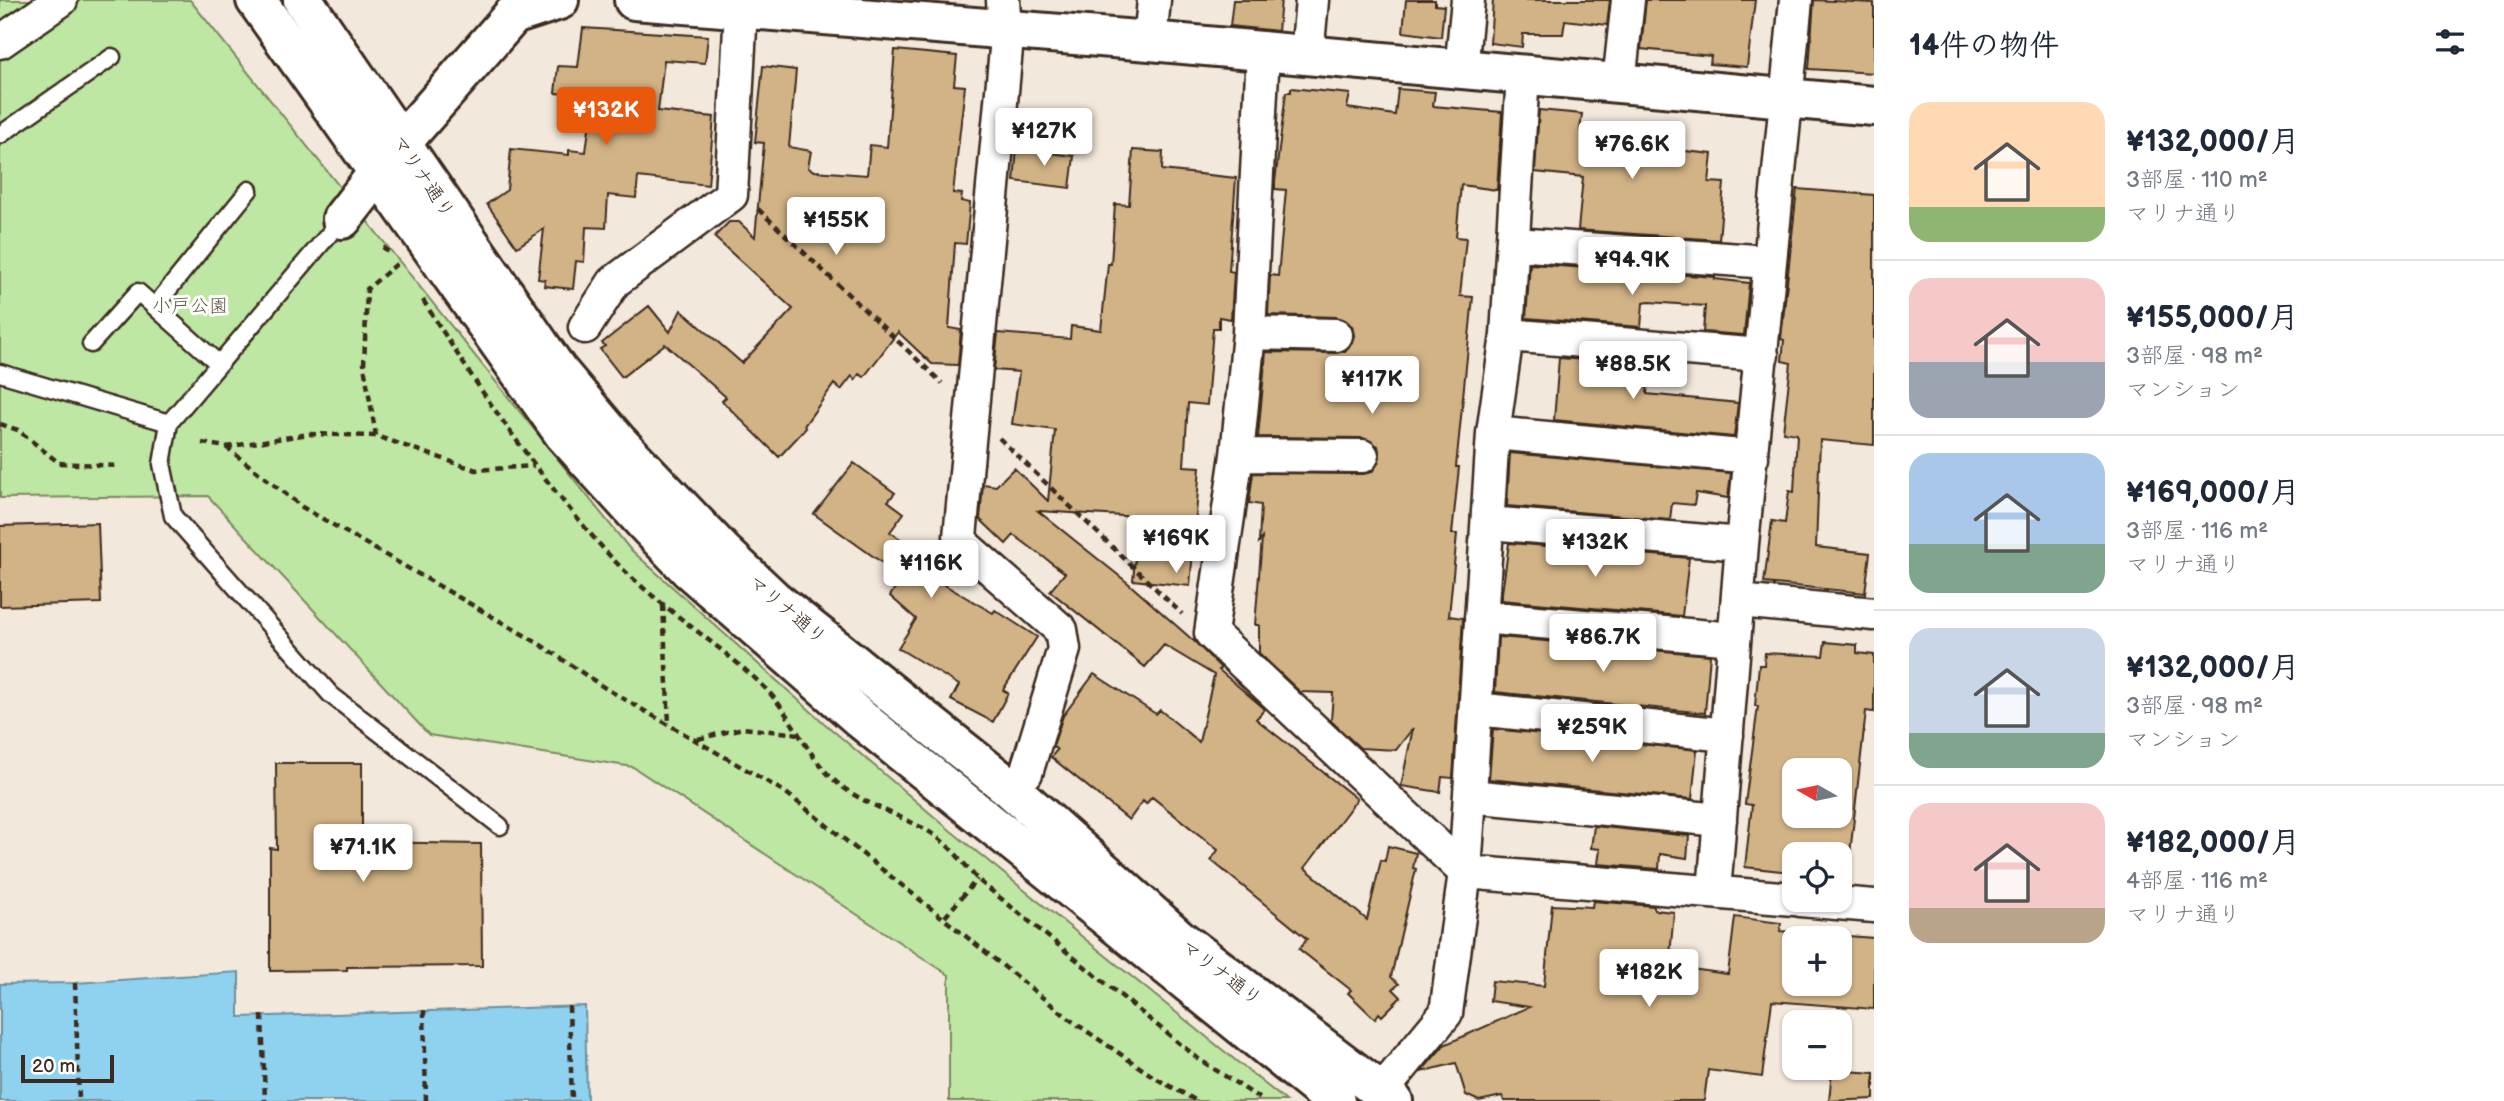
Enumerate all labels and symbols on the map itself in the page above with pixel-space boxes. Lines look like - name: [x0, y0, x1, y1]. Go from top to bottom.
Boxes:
- pin: ¥132K: [557, 88, 655, 147]
- pin: ¥127K: [995, 108, 1093, 168]
- pin: ¥76.6K: [1575, 122, 1689, 181]
- street label: マリナ通り: [387, 131, 459, 223]
- pin: ¥155K: [787, 198, 885, 257]
- pin: ¥94.9K: [1575, 238, 1689, 297]
- park label: 小戸公園: [152, 295, 228, 318]
- pin: ¥88.5K: [1576, 342, 1690, 401]
- pin: ¥117K: [1323, 356, 1421, 416]
- pin: ¥169K: [1127, 516, 1225, 575]
- pin: ¥132K: [1546, 520, 1644, 579]
- pin: ¥116K: [882, 540, 980, 600]
- street label: マリナ通り: [743, 571, 831, 649]
- pin: ¥86.7K: [1546, 614, 1660, 674]
- pin: ¥259K: [1543, 704, 1641, 764]
- north arrow: [1782, 758, 1852, 828]
- pin: ¥71.1K: [306, 824, 420, 884]
- street label: マリナ通り: [1176, 935, 1266, 1011]
- pin: ¥182K: [1600, 950, 1698, 1009]
- scale bar: [21, 1052, 114, 1084]

